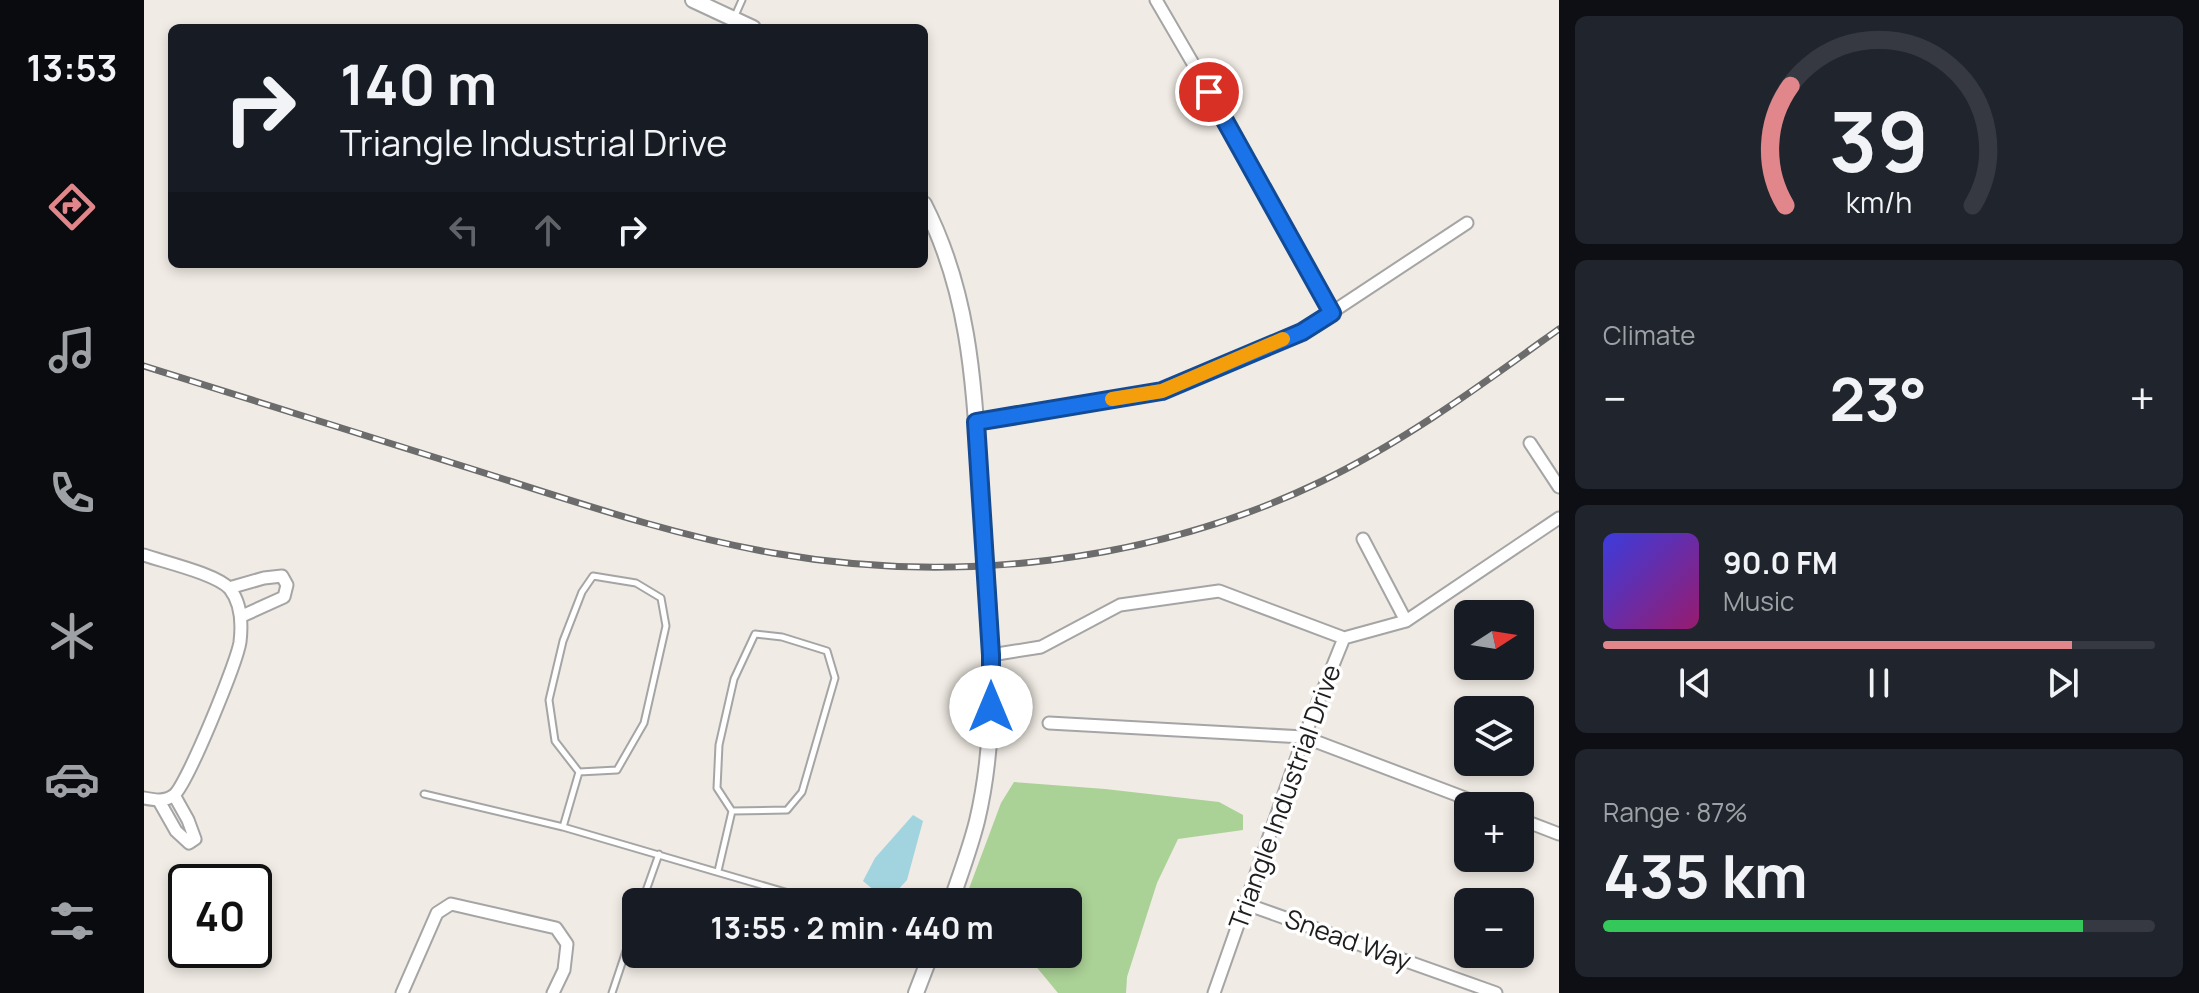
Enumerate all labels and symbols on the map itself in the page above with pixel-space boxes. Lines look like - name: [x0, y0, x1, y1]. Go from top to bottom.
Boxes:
- pin: [1175, 58, 1243, 126]
- north arrow: [1454, 600, 1534, 680]
- street label: Triangle Industrial Drive: [1219, 659, 1349, 934]
- position arrow: [949, 665, 1033, 749]
- speed limit sign: 40: [168, 864, 272, 968]
- street label: Snead Way: [1280, 900, 1417, 979]

